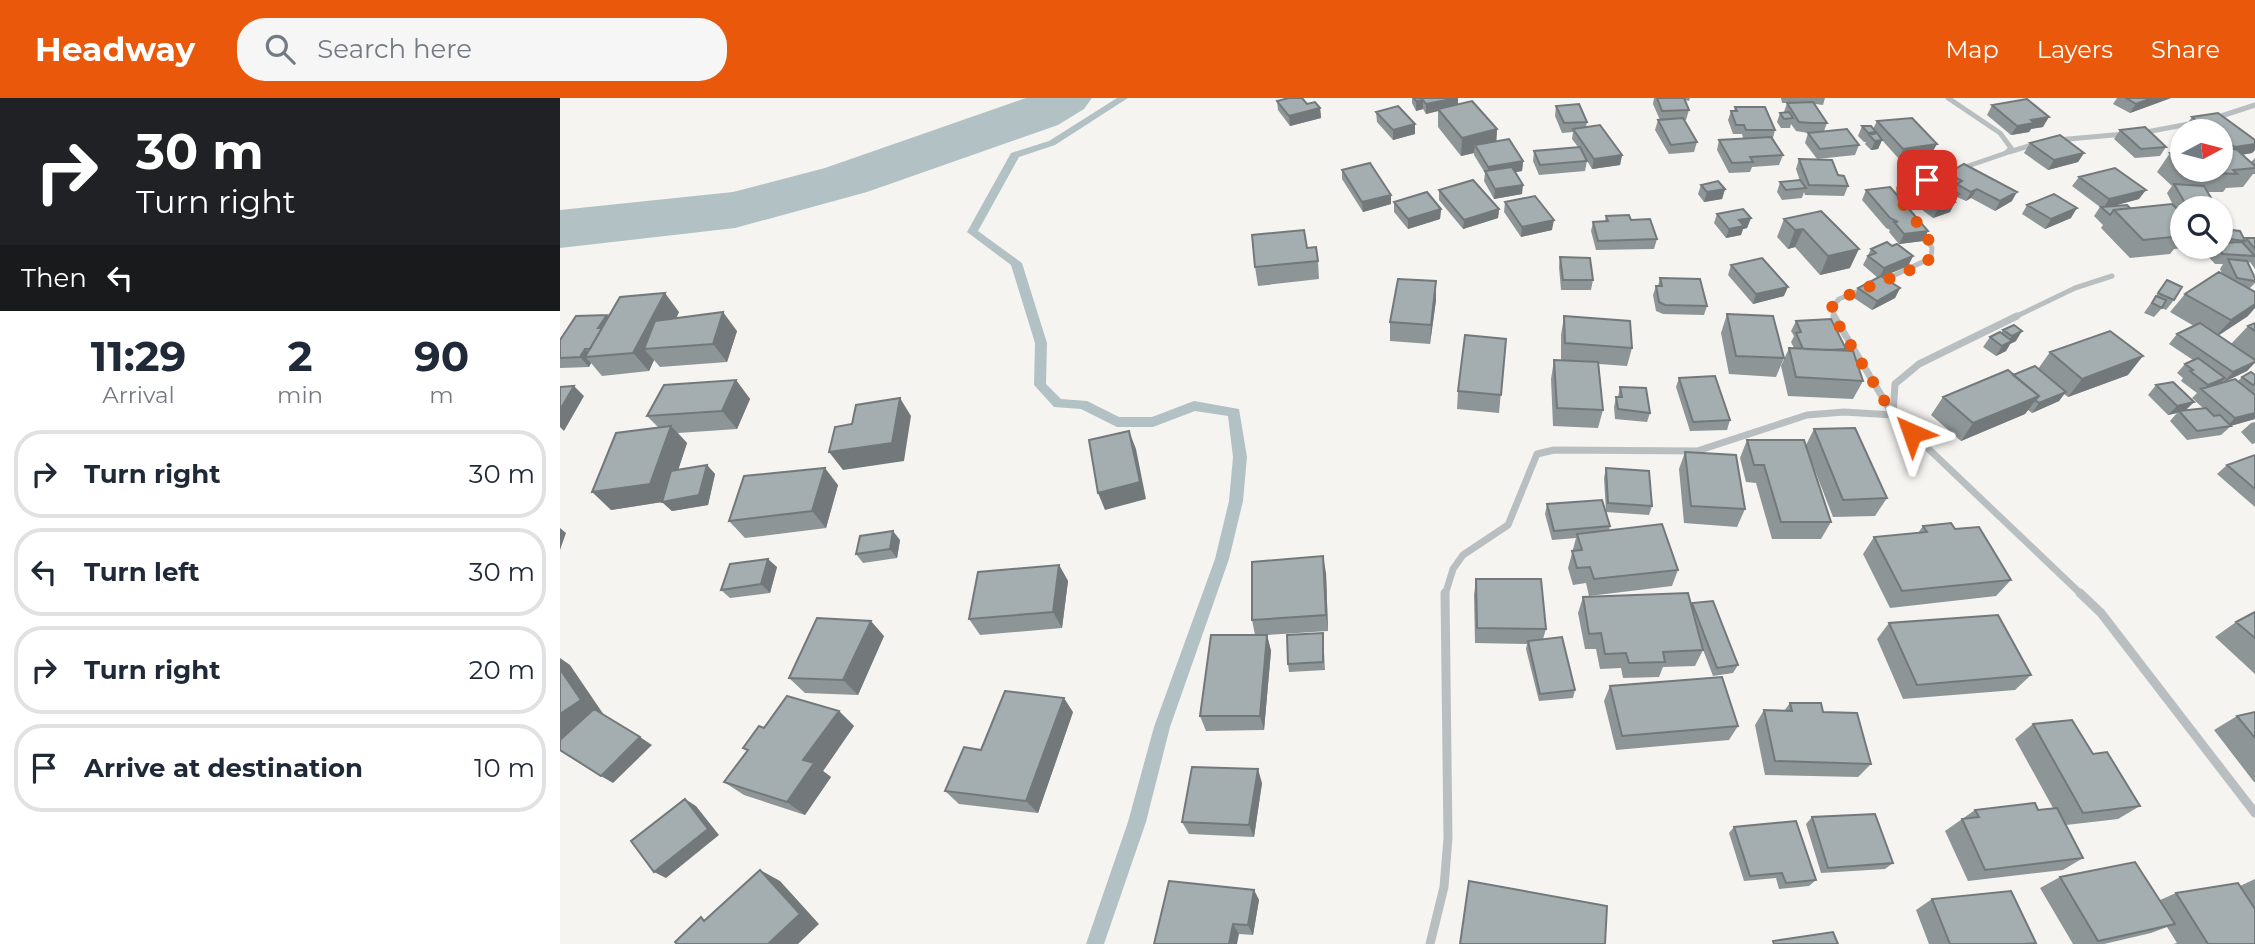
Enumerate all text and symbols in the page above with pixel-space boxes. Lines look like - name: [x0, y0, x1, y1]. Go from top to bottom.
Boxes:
- search box: [237, 18, 727, 81]
- text: Headway: [35, 29, 195, 69]
- icon: search: [261, 30, 299, 68]
- text: Search here: [317, 33, 472, 65]
- text: Map: [1945, 35, 1999, 64]
- text: Layers: [2037, 35, 2113, 64]
- text: Share: [2151, 35, 2220, 64]
- north arrow: [2170, 119, 2233, 182]
- map controls: [2170, 119, 2233, 259]
- text: 30 m: [136, 122, 264, 181]
- icon: right: [21, 126, 112, 217]
- pin: [1897, 150, 1957, 210]
- icon: arrive: [1908, 161, 1946, 199]
- text: Turn right: [136, 182, 296, 221]
- button: search: [2170, 196, 2233, 259]
- icon: left: [101, 259, 139, 297]
- text: Then: [21, 262, 87, 294]
- text: 11:29: [91, 330, 186, 382]
- text: 2: [288, 330, 312, 382]
- text: 90: [414, 330, 469, 382]
- text: Arrival: [102, 381, 175, 409]
- text: min: [277, 381, 323, 409]
- text: m: [429, 381, 454, 409]
- position arrow: [1875, 396, 1949, 470]
- icon: right: [25, 455, 63, 493]
- text: Turn right: [84, 458, 220, 490]
- text: 30 m: [469, 458, 535, 490]
- icon: left: [25, 553, 63, 591]
- text: Turn left: [84, 556, 200, 588]
- text: 30 m: [469, 556, 535, 588]
- icon: right: [25, 651, 63, 689]
- text: Turn right: [84, 654, 220, 686]
- text: 20 m: [469, 654, 535, 686]
- icon: arrive: [25, 749, 63, 787]
- text: Arrive at destination: [84, 752, 363, 784]
- text: 10 m: [474, 752, 535, 784]

